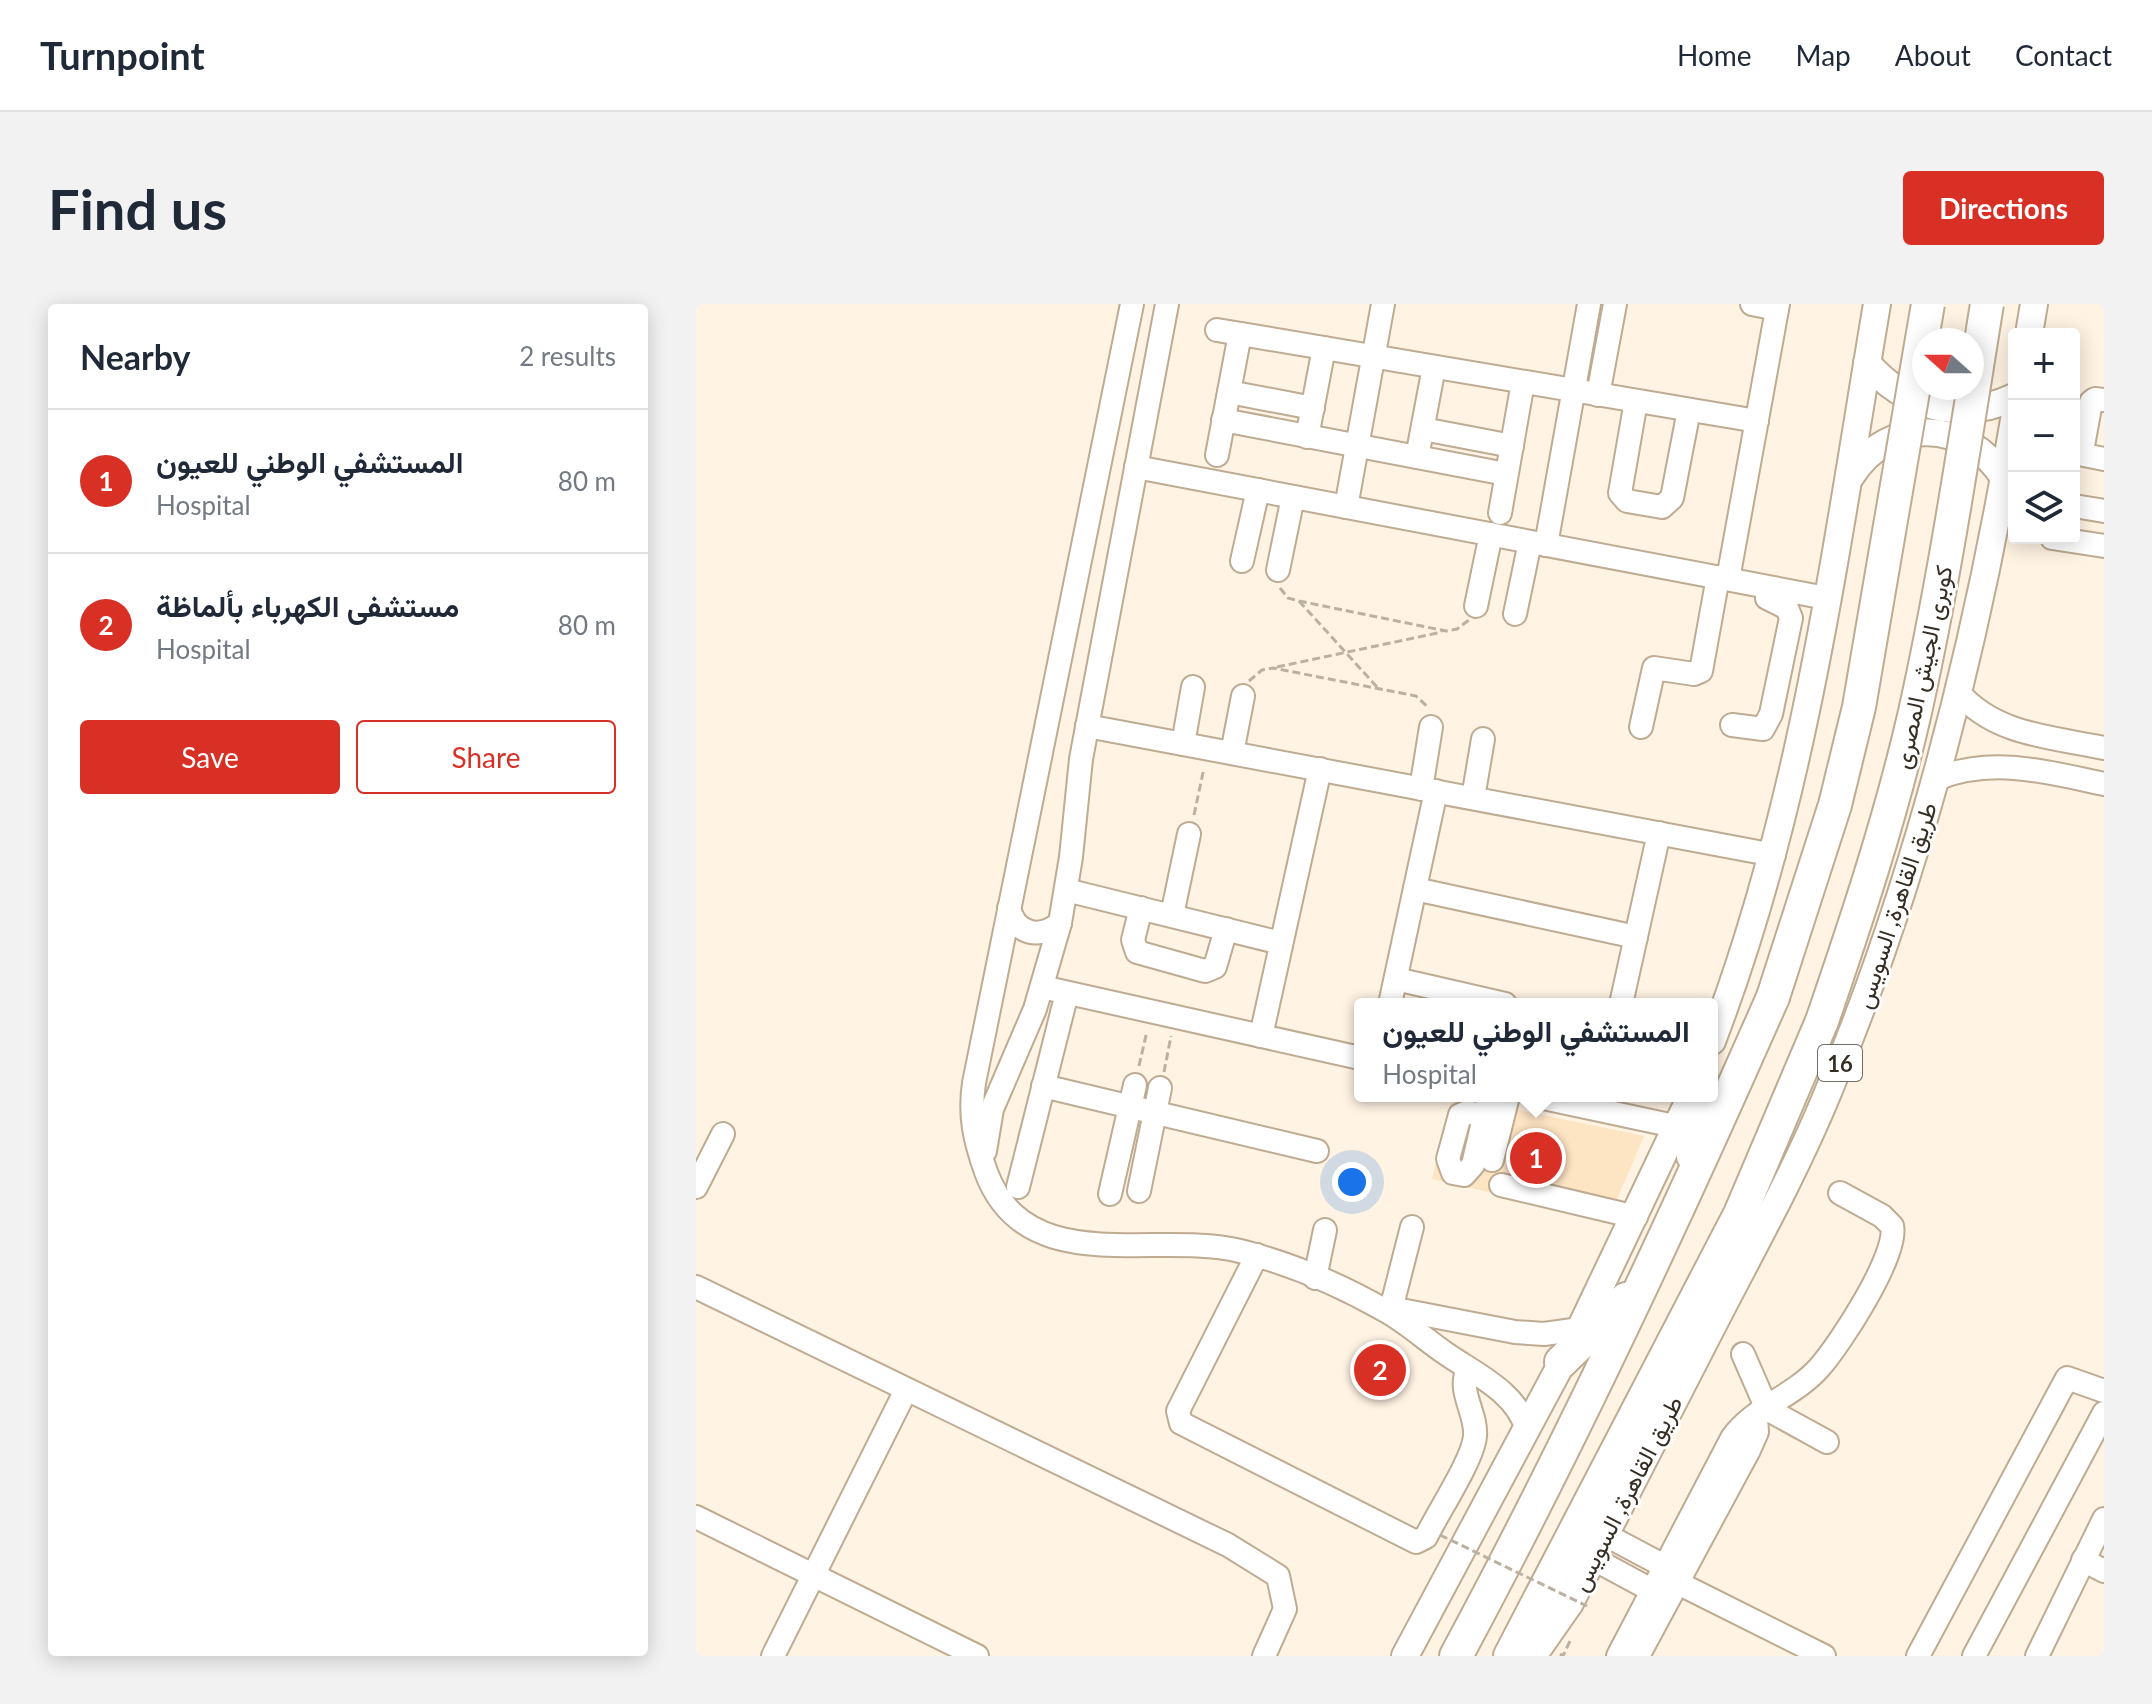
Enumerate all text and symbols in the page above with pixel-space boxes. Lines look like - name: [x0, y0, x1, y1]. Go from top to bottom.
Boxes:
- text: Turnpoint: [40, 32, 205, 78]
- text: Home: [1677, 38, 1752, 72]
- text: Map: [1796, 38, 1851, 72]
- text: About: [1895, 38, 1971, 72]
- text: Contact: [2015, 38, 2112, 72]
- button: Directions: [1903, 171, 2104, 245]
- text: Find us: [48, 175, 227, 242]
- north arrow: [1912, 328, 1984, 400]
- map controls: [2008, 328, 2080, 544]
- button: +: [2008, 328, 2080, 400]
- text: Nearby: [80, 336, 191, 377]
- text: 2 results: [519, 340, 616, 372]
- button: −: [2008, 400, 2080, 472]
- text: المستشفي الوطني للعيون: [156, 443, 463, 479]
- text: 1: [98, 465, 114, 497]
- text: 80 m: [558, 465, 616, 497]
- button: layers: [2008, 472, 2080, 544]
- text: Hospital: [156, 489, 251, 521]
- street label: كوبرى الجيش المصرى: [1886, 563, 1960, 772]
- text: مستشفى الكهرباء بألماظة: [156, 587, 459, 623]
- text: 2: [98, 609, 114, 641]
- text: 80 m: [558, 609, 616, 641]
- text: Hospital: [156, 633, 251, 665]
- button: Save: [80, 720, 340, 794]
- button: Share: [356, 720, 616, 794]
- street label: طريق القاهرة, السويس: [1848, 798, 1944, 1012]
- popup: [1354, 998, 1718, 1102]
- text: المستشفي الوطني للعيون: [1382, 1012, 1690, 1048]
- road number: 16: [1818, 1045, 1862, 1081]
- text: Hospital: [1382, 1058, 1477, 1090]
- pin: 1: [1510, 1128, 1562, 1188]
- your location: [1332, 1162, 1372, 1202]
- pin: 2: [1354, 1340, 1406, 1400]
- street label: طريق القاهرة, السويس: [1564, 1391, 1690, 1596]

